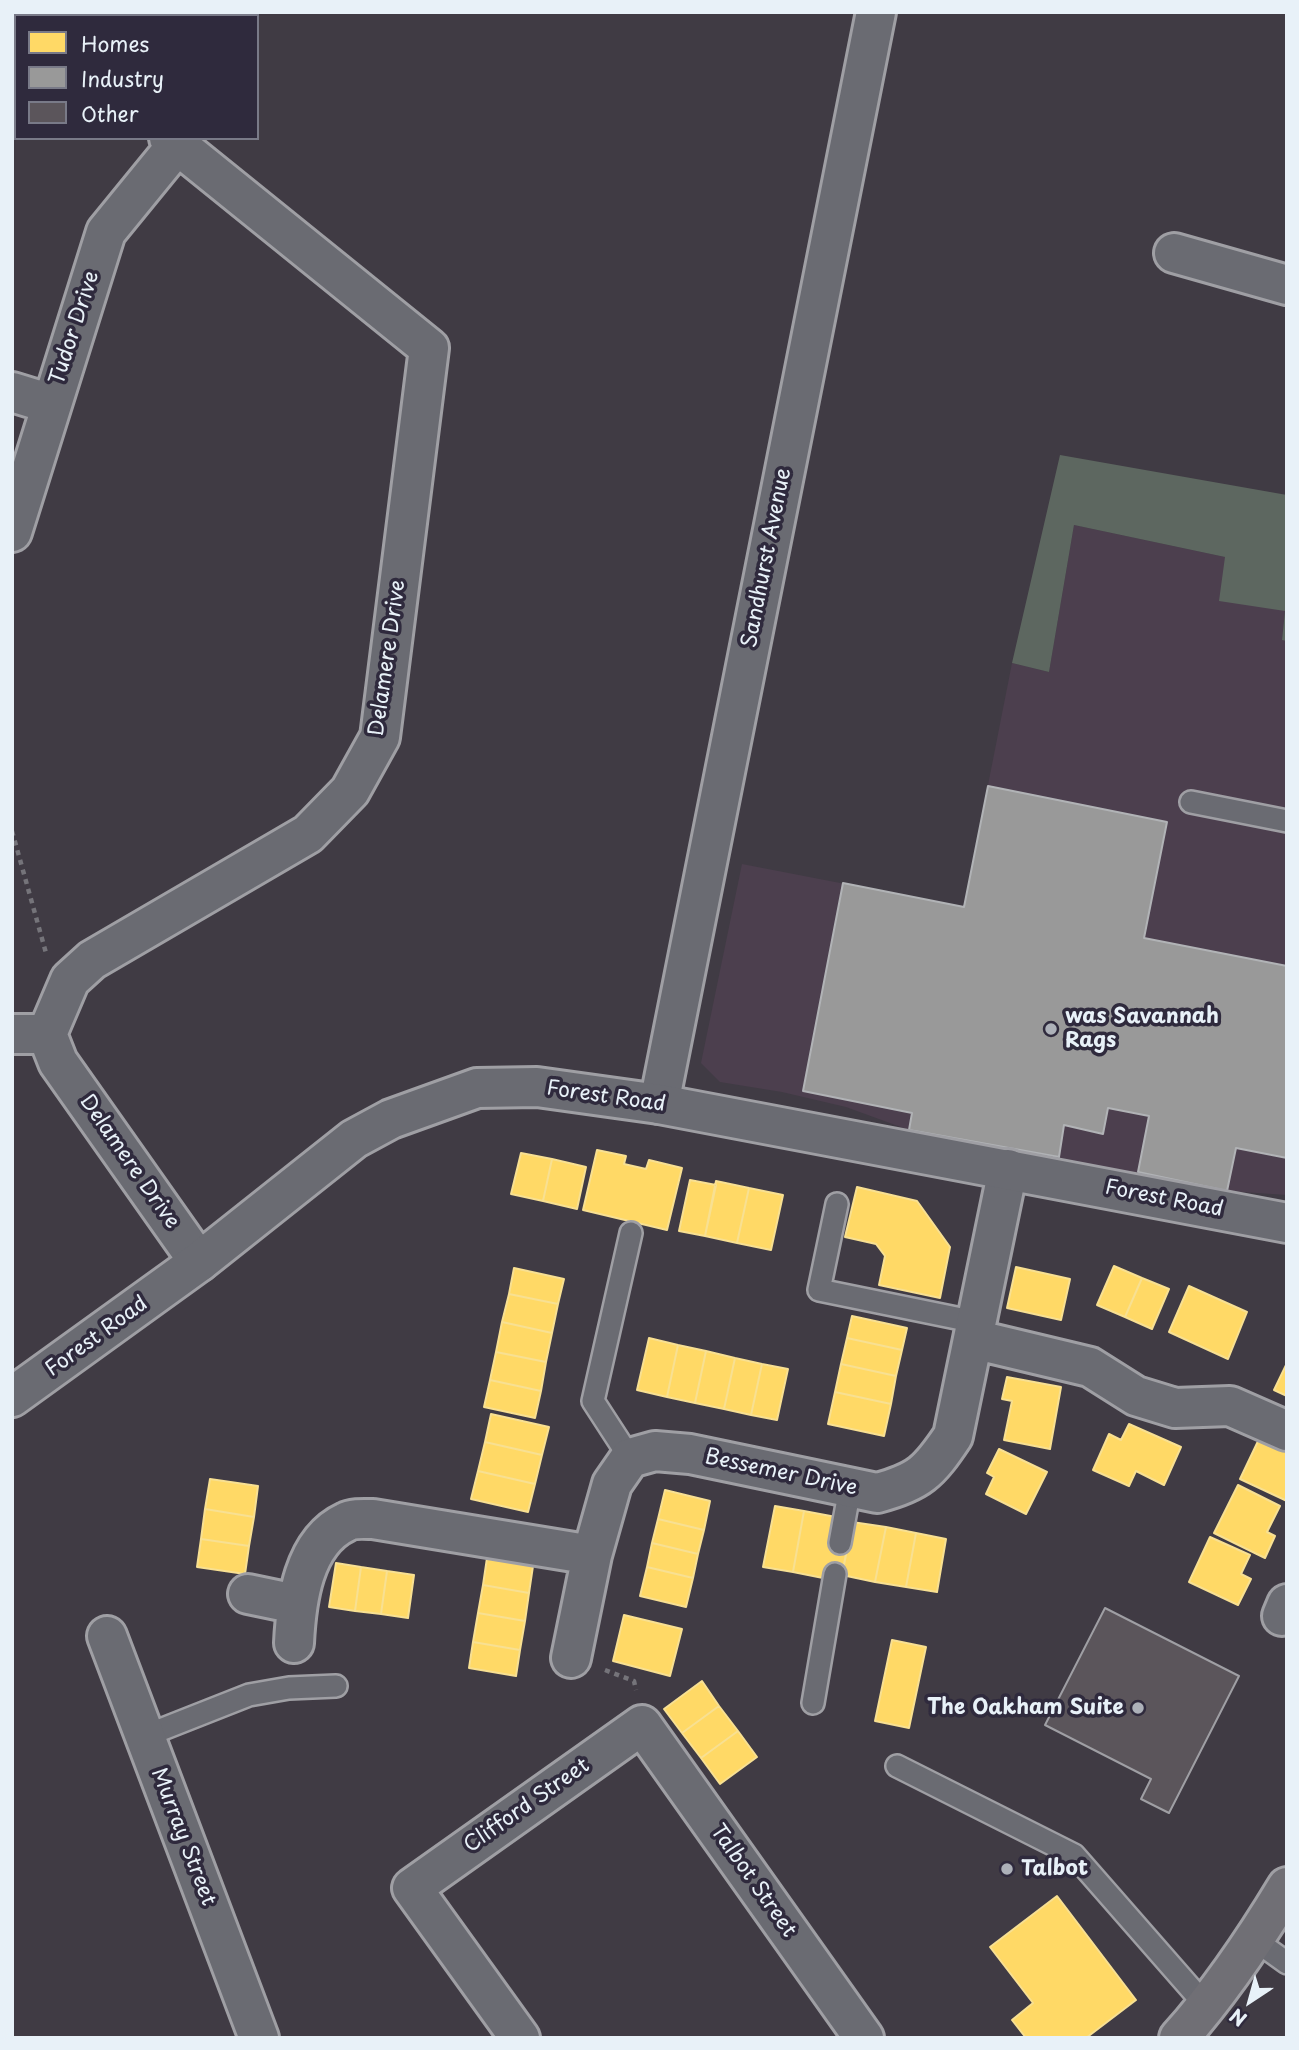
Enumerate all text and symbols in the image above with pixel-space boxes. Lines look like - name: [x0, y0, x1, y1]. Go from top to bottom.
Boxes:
- legend: [14, 14, 259, 140]
- text: Homes: [81, 27, 149, 59]
- text: Industry: [81, 62, 164, 94]
- text: Other: [81, 97, 139, 129]
- street label: Tudor Drive: [45, 268, 105, 388]
- street label: Sandhurst Avenue: [737, 466, 797, 650]
- street label: Delamere Drive: [365, 578, 411, 738]
- place label: was Savannah Rags: [1065, 1004, 1219, 1054]
- marker: was Savannah Rags: [1043, 1021, 1059, 1037]
- street label: Forest Road: [545, 1076, 667, 1118]
- street label: Delamere Drive: [74, 1090, 184, 1234]
- street label: Forest Road: [1103, 1175, 1225, 1223]
- street label: Forest Road: [41, 1292, 153, 1382]
- street label: Bessemer Drive: [702, 1445, 860, 1501]
- place label: The Oakham Suite: [927, 1695, 1124, 1721]
- marker: The Oakham Suite: [1130, 1700, 1146, 1716]
- street label: Clifford Street: [459, 1753, 595, 1859]
- street label: Murray Street: [145, 1765, 221, 1909]
- street label: Talbot Street: [705, 1820, 801, 1942]
- place label: Talbot: [1021, 1856, 1088, 1882]
- marker: Talbot: [999, 1861, 1015, 1877]
- north arrow: [1215, 1966, 1285, 2036]
- text: N: [1223, 2002, 1252, 2034]

